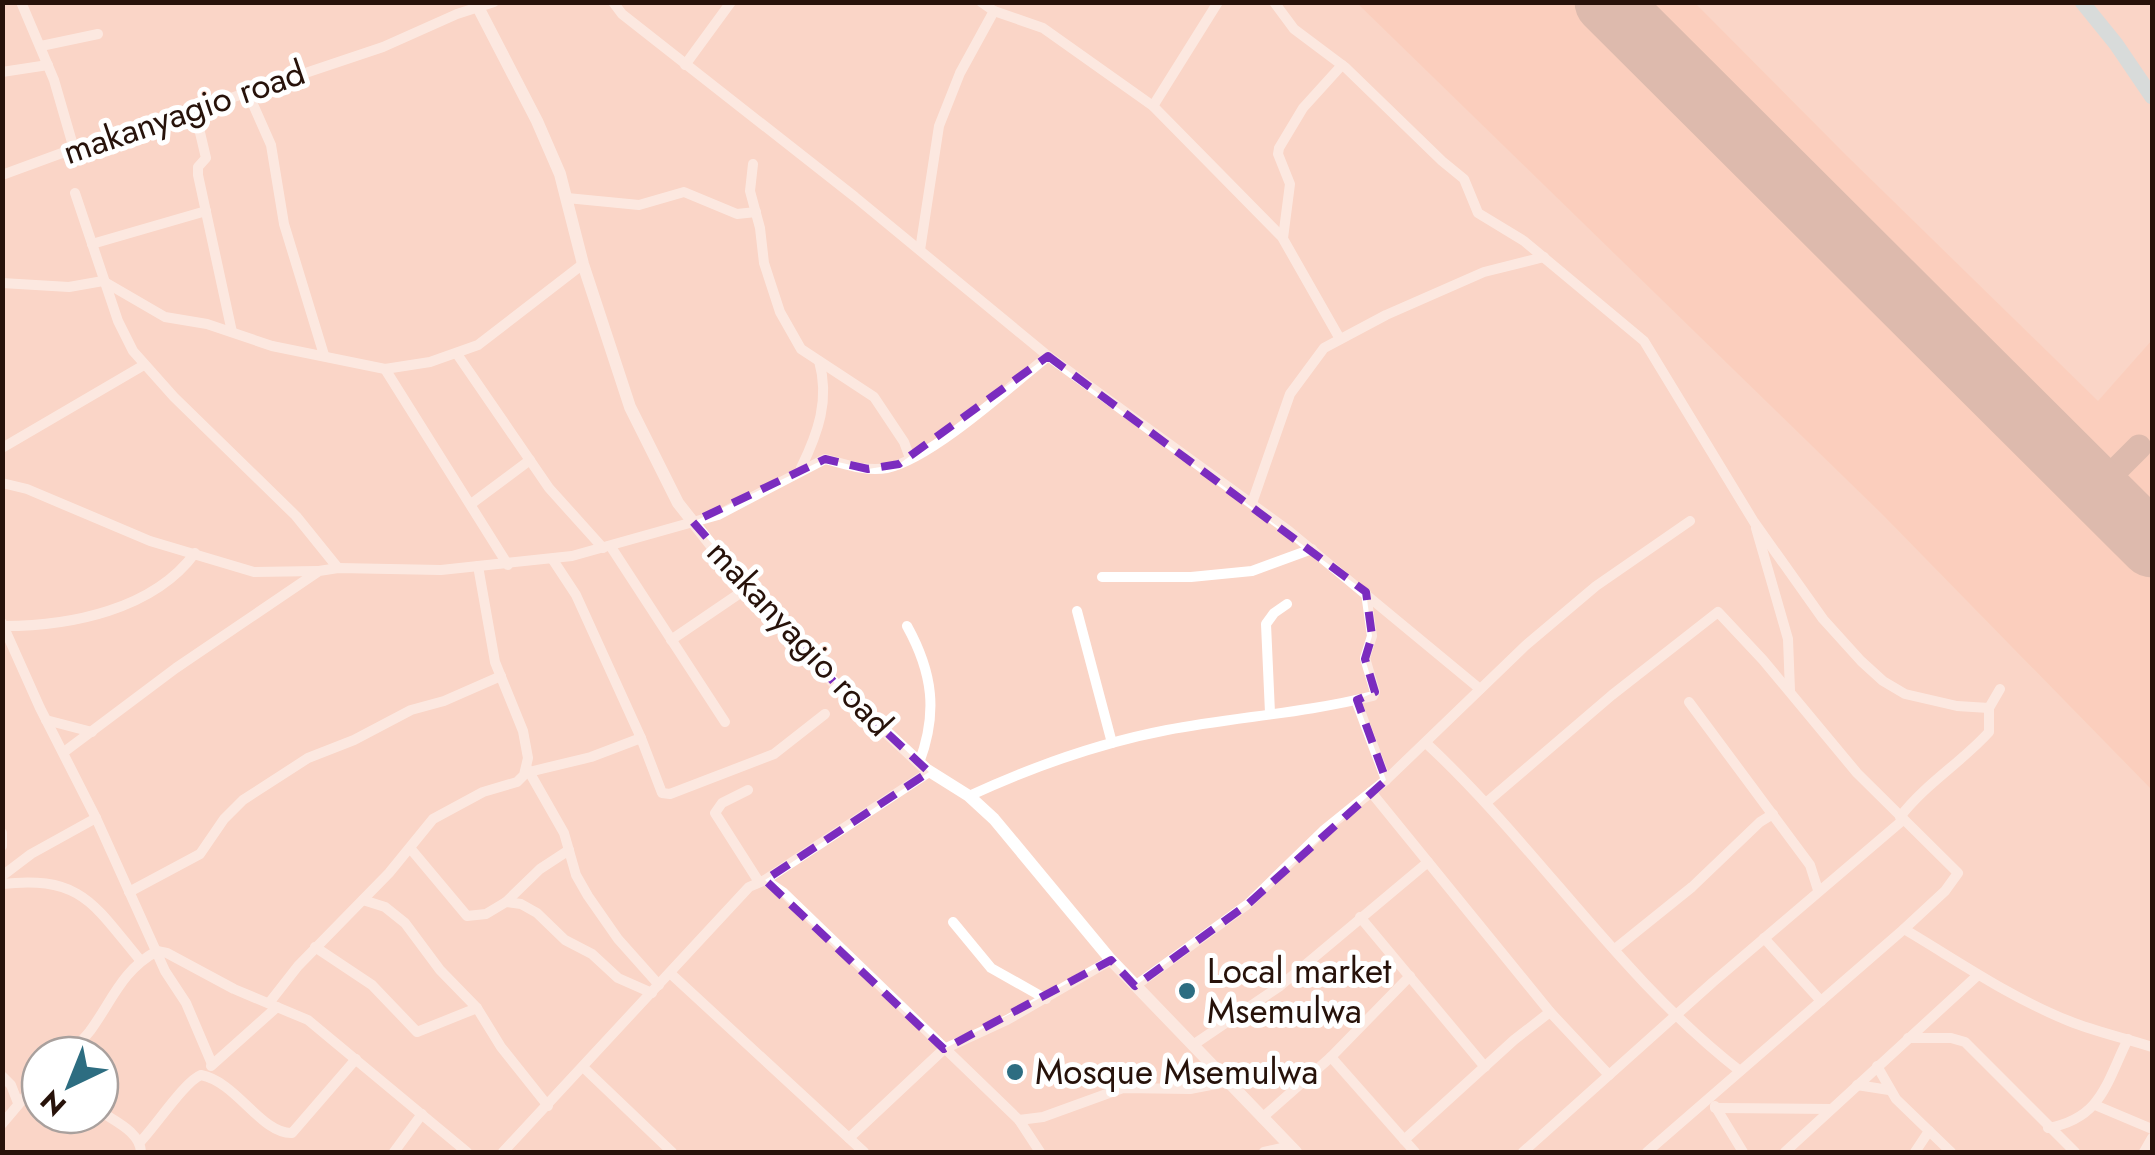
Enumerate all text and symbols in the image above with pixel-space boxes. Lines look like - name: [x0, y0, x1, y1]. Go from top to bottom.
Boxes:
- street label: makanyagio road: [56, 47, 312, 177]
- street label: makanyagio road: [695, 528, 905, 748]
- place label: Local market Msemulwa: [1207, 946, 1392, 1036]
- marker: Local market Msemulwa: [1176, 980, 1198, 1002]
- north arrow: [20, 1035, 120, 1135]
- place label: Mosque Msemulwa: [1035, 1047, 1318, 1097]
- marker: Mosque Msemulwa: [1004, 1061, 1026, 1083]
- text: N: [31, 1080, 75, 1125]

